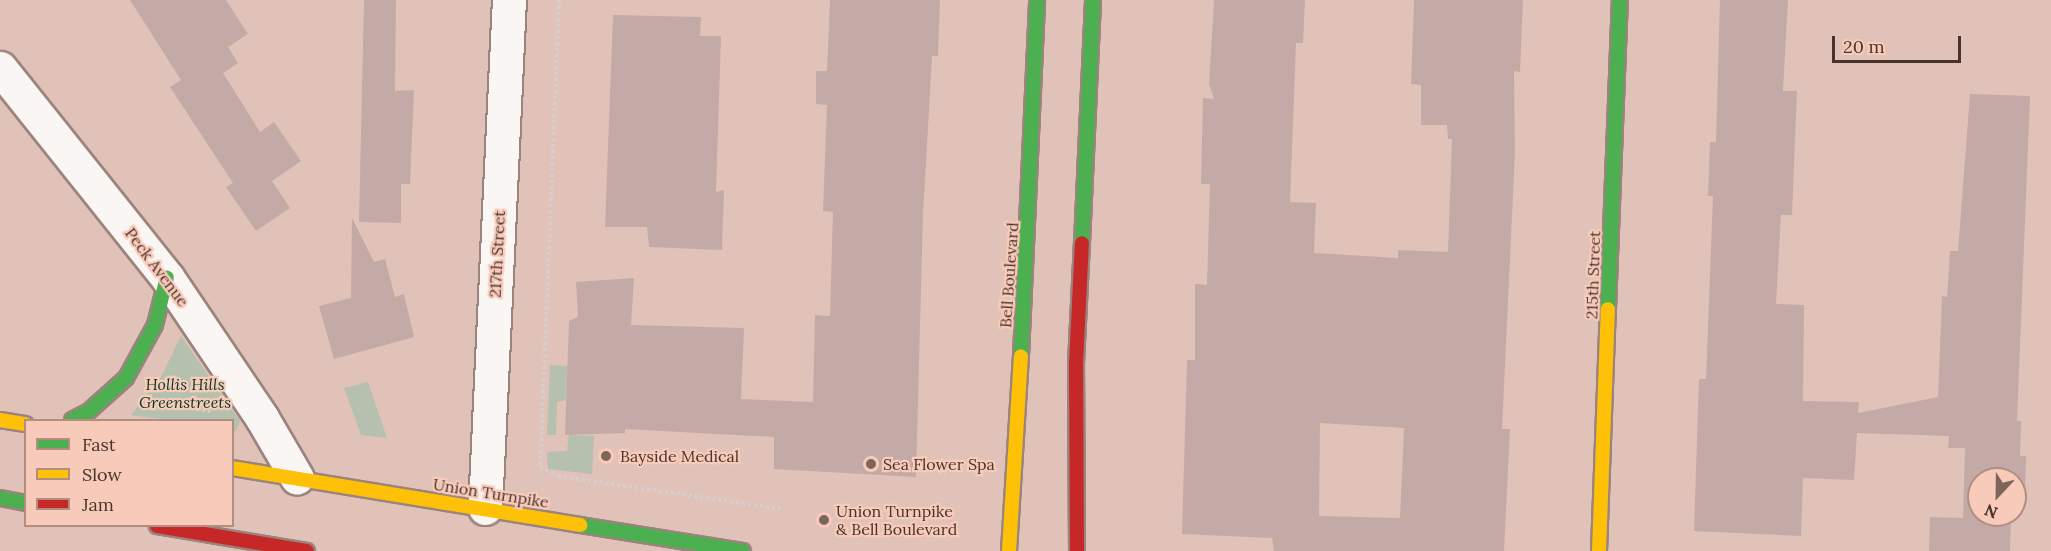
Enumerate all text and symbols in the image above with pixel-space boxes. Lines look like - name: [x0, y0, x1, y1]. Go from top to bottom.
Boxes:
- scale bar: [1835, 24, 1964, 62]
- text: 20 m: [1843, 35, 1885, 58]
- street label: 217th Street: [485, 210, 509, 298]
- street label: Bell Boulevard: [996, 222, 1022, 328]
- street label: Peck Avenue: [121, 224, 193, 310]
- street label: 215th Street: [1582, 230, 1604, 320]
- park label: Hollis Hills Greenstreets: [139, 374, 231, 412]
- legend: [24, 419, 234, 527]
- text: Fast: [82, 433, 116, 456]
- place label: Bayside Medical: [620, 446, 739, 466]
- marker: Bayside Medical: [597, 447, 615, 465]
- place label: Sea Flower Spa: [883, 454, 995, 474]
- marker: Sea Flower Spa: [864, 457, 878, 471]
- text: Slow: [82, 463, 122, 486]
- north arrow: [1967, 467, 2027, 527]
- street label: Union Turnpike: [432, 474, 550, 512]
- text: Jam: [82, 493, 114, 516]
- text: N: [1982, 500, 2000, 523]
- place label: Union Turnpike & Bell Boulevard: [836, 501, 957, 539]
- marker: Union Turnpike & Bell Boulevard: [817, 513, 831, 527]

